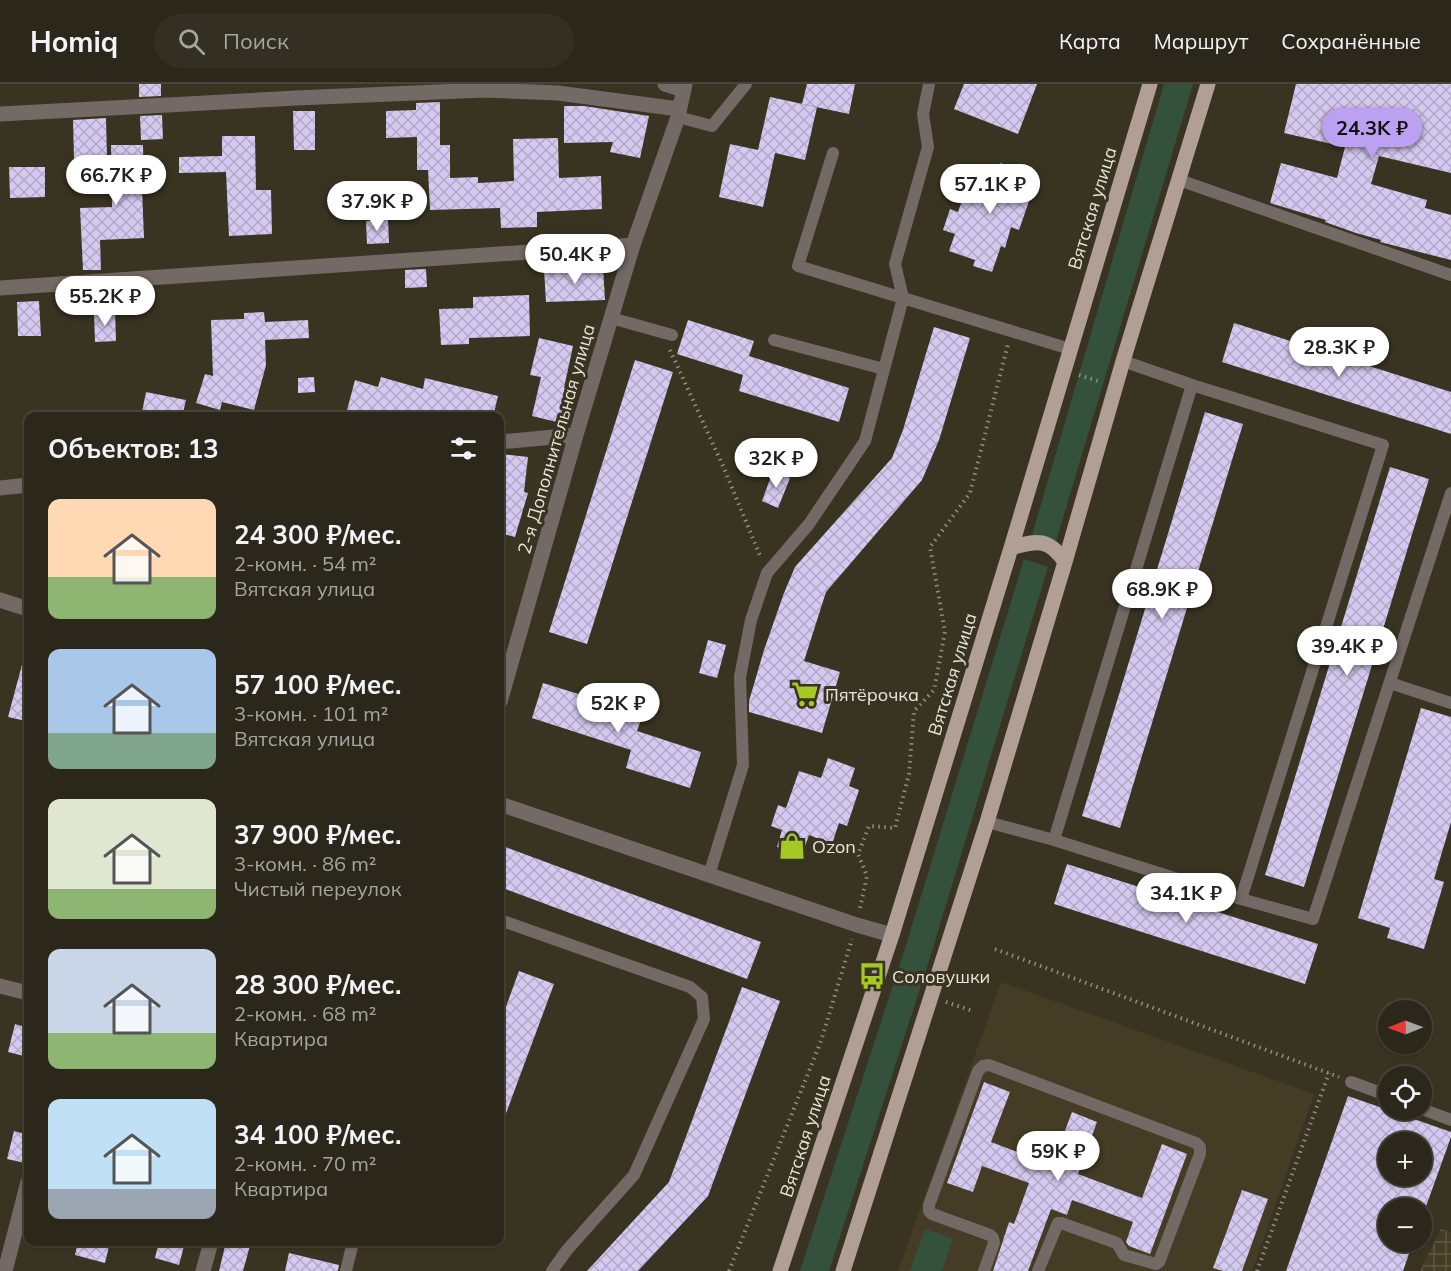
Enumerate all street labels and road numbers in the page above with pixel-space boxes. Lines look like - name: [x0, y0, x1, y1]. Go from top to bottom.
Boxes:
- street label: Вятская улица: [1062, 144, 1122, 272]
- street label: 2-я Дополнительная улица: [512, 321, 600, 557]
- street label: Вятская улица: [922, 610, 982, 738]
- street label: Вятская улица: [774, 1072, 836, 1200]

